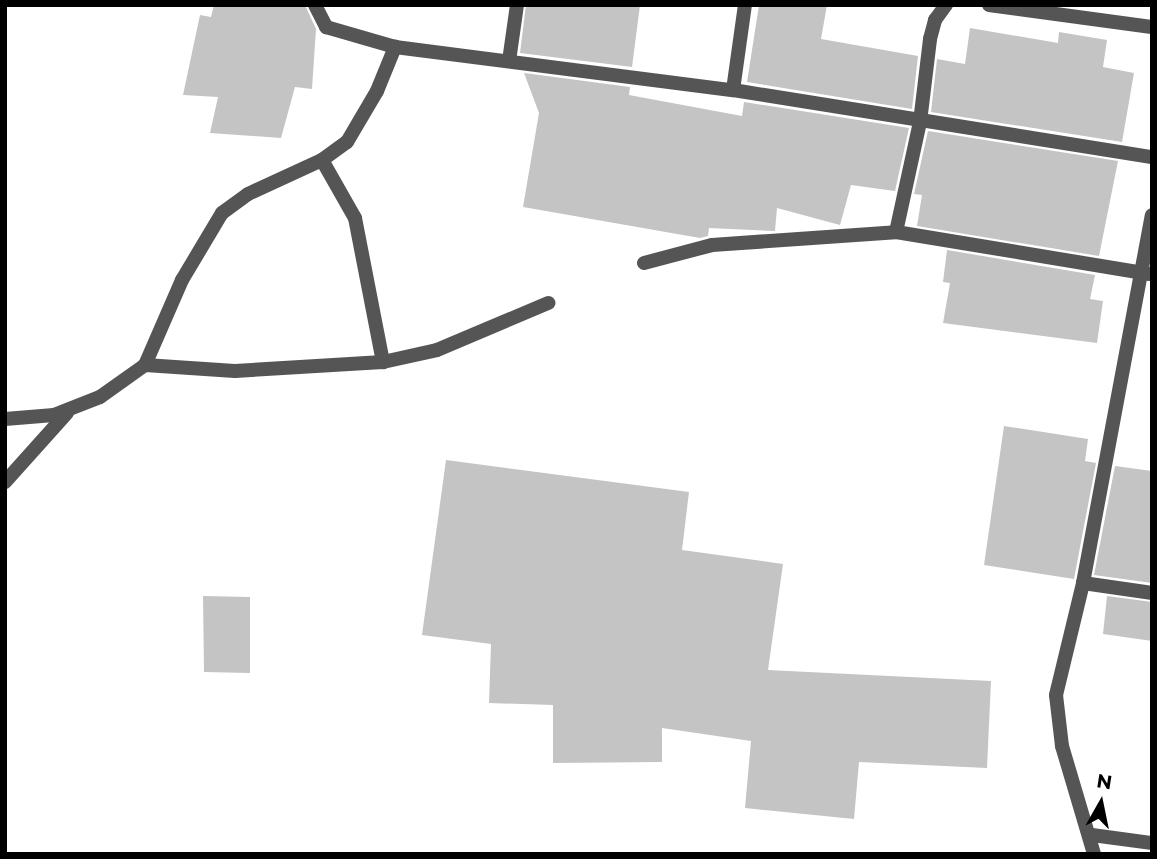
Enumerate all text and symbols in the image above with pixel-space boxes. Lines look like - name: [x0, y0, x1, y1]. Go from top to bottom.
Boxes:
- north arrow: [1066, 768, 1136, 838]
- text: N: [1095, 769, 1114, 794]

